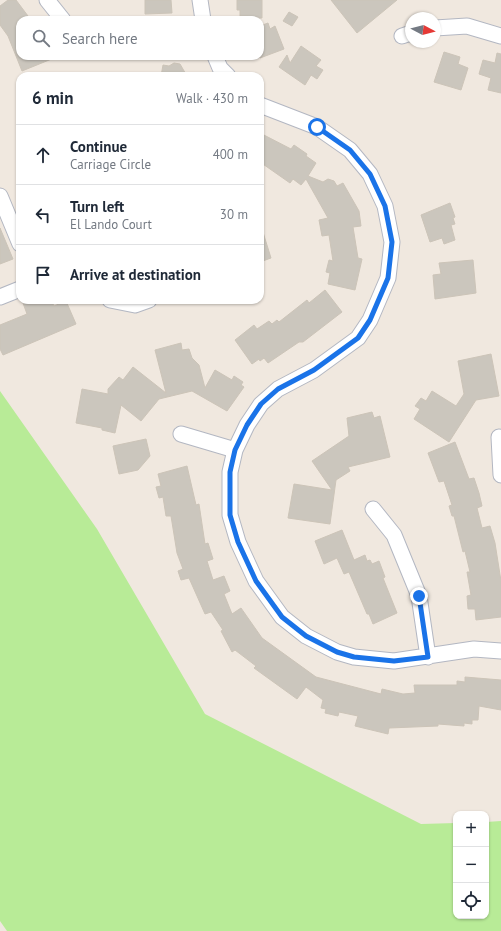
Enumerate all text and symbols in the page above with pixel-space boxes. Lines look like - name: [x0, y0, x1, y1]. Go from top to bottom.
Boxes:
- north arrow: [405, 12, 441, 48]
- search box: [16, 16, 264, 60]
- icon: search: [30, 27, 52, 49]
- text: Search here: [62, 29, 138, 48]
- text: 6 min: [32, 87, 73, 109]
- text: Walk · 430 m: [176, 90, 248, 107]
- route start: [308, 118, 326, 136]
- text: Continue: [70, 137, 127, 156]
- icon: ahead: [32, 144, 54, 166]
- text: 400 m: [213, 146, 248, 163]
- text: Carriage Circle: [70, 156, 151, 173]
- text: Turn left: [70, 197, 124, 216]
- icon: left: [32, 204, 54, 226]
- text: 30 m: [220, 206, 248, 223]
- text: El Lando Court: [70, 216, 152, 233]
- icon: arrive: [32, 264, 54, 286]
- text: Arrive at destination: [70, 265, 201, 284]
- route end: [410, 587, 428, 605]
- map controls: [453, 811, 489, 919]
- button: +: [453, 811, 489, 847]
- button: −: [453, 847, 489, 883]
- button: locate: [453, 883, 489, 919]

